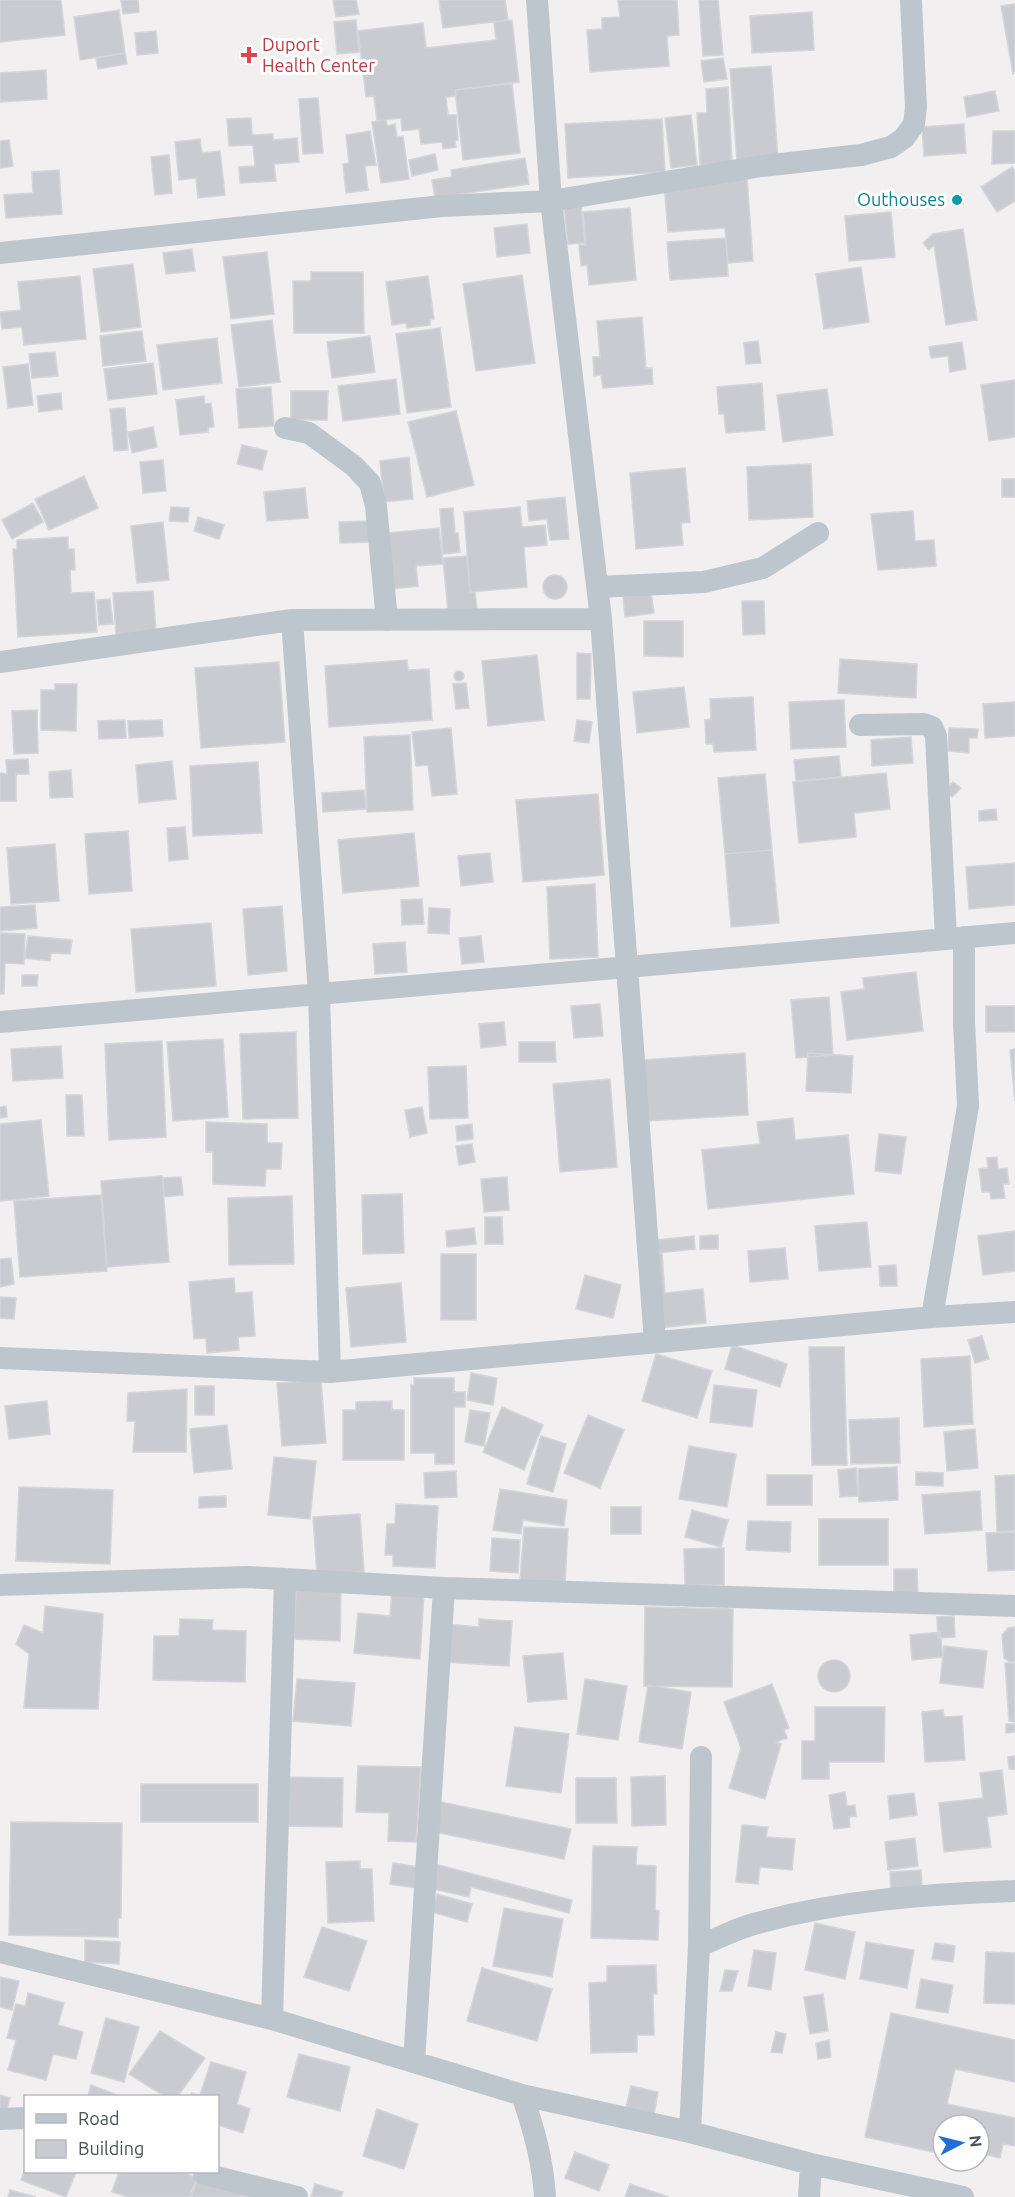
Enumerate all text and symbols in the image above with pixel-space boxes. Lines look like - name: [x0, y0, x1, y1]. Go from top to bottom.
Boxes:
- place label: Duport Health Center: [262, 34, 375, 75]
- marker: Duport Health Center: [240, 46, 258, 64]
- place label: Outhouses: [857, 189, 945, 209]
- marker: Outhouses: [950, 193, 964, 207]
- legend: [24, 2095, 219, 2173]
- text: Road: [78, 2108, 120, 2128]
- north arrow: [931, 2113, 991, 2173]
- text: N: [966, 2134, 986, 2148]
- text: Building: [78, 2138, 144, 2158]

